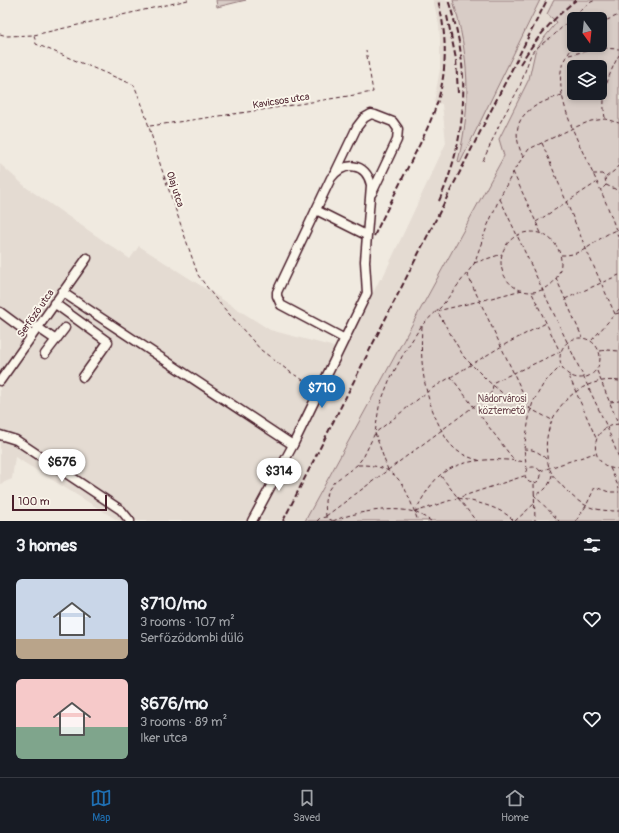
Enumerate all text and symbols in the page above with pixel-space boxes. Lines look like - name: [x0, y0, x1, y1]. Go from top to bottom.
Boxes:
- north arrow: [567, 12, 607, 52]
- map controls: [567, 12, 607, 100]
- button: layers: [567, 60, 607, 100]
- street label: Kavicsos utca: [252, 91, 311, 111]
- street label: Olaj utca: [164, 170, 187, 209]
- street label: Serfőző utca: [15, 287, 57, 340]
- pin: $710: [298, 375, 346, 409]
- text: $710: [308, 380, 336, 396]
- park label: Nádorvárosi köztemető: [477, 393, 527, 417]
- pin: $676: [38, 449, 86, 483]
- text: $676: [48, 454, 76, 470]
- pin: $314: [255, 458, 303, 492]
- text: $314: [266, 463, 292, 479]
- scale bar: [12, 493, 107, 512]
- text: 100 m: [18, 495, 49, 508]
- icon: filters: [581, 534, 603, 556]
- text: 3 homes: [16, 535, 77, 556]
- text: $710/mo: [140, 593, 207, 614]
- icon: home: [48, 595, 96, 643]
- icon: heart: [581, 608, 603, 630]
- text: 3 rooms · 107 m²: [140, 614, 235, 630]
- text: Serfőződombi dűlő: [140, 630, 244, 646]
- text: $676/mo: [140, 693, 208, 714]
- icon: home: [48, 695, 96, 743]
- icon: heart: [581, 708, 603, 730]
- text: 3 rooms · 89 m²: [140, 714, 227, 730]
- text: Iker utca: [140, 730, 187, 746]
- tab: Map: [90, 787, 112, 824]
- tab: Saved: [293, 787, 320, 824]
- tab: Home: [501, 787, 529, 824]

